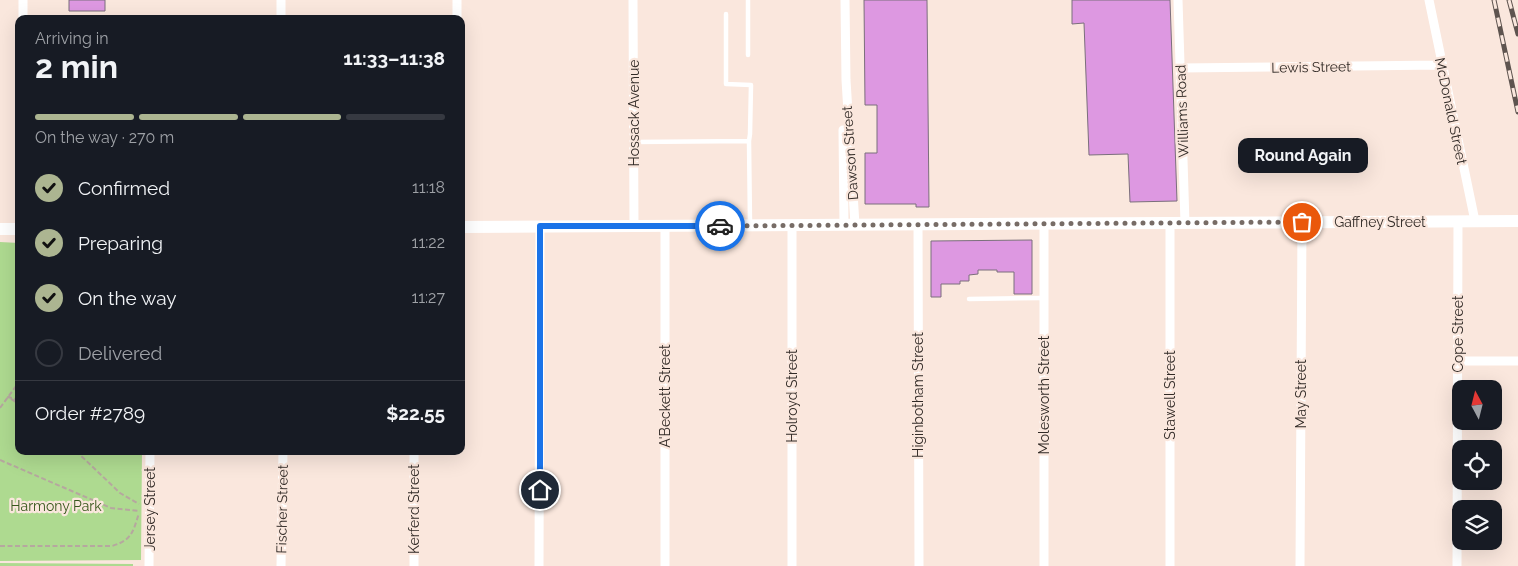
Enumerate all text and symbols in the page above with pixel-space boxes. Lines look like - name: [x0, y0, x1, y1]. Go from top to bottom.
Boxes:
- text: Arriving in: [35, 29, 109, 48]
- text: 11:33–11:38: [343, 47, 445, 69]
- text: 2 min: [35, 48, 118, 85]
- street label: McDonald Street: [1432, 56, 1470, 166]
- street label: Lewis Street: [1271, 58, 1351, 76]
- street label: Hossack Avenue: [626, 59, 642, 167]
- street label: Williams Road: [1172, 64, 1192, 158]
- street label: Dawson Street: [839, 105, 861, 201]
- text: On the way · 270 m: [35, 128, 174, 147]
- callout: Round Again: [1237, 137, 1367, 172]
- text: Round Again: [1255, 146, 1351, 165]
- icon: check: [35, 174, 63, 202]
- text: Confirmed: [78, 177, 170, 199]
- text: 11:18: [412, 178, 445, 197]
- courier: [695, 201, 745, 251]
- pin: [1281, 201, 1323, 243]
- icon: bag: [1288, 208, 1316, 236]
- icon: car: [706, 212, 734, 240]
- street label: Gaffney Street: [1334, 214, 1426, 230]
- icon: check: [35, 229, 63, 257]
- text: Preparing: [78, 232, 163, 254]
- text: 11:22: [412, 233, 445, 252]
- icon: check: [35, 284, 63, 312]
- text: On the way: [78, 287, 177, 309]
- text: 11:27: [411, 288, 445, 307]
- street label: Cope Street: [1450, 295, 1466, 373]
- street label: Higinbotham Street: [910, 332, 926, 458]
- street label: Molesworth Street: [1036, 335, 1052, 454]
- text: Delivered: [78, 342, 162, 364]
- street label: A'Beckett Street: [657, 344, 673, 448]
- street label: Holroyd Street: [784, 349, 800, 443]
- street label: Stawell Street: [1162, 350, 1178, 440]
- street label: May Street: [1293, 359, 1309, 429]
- north arrow: [1452, 380, 1502, 430]
- map controls: [1452, 380, 1502, 550]
- text: Order #2789: [35, 402, 145, 424]
- text: $22.55: [386, 402, 445, 424]
- button: locate: [1452, 440, 1502, 490]
- street label: Fischer Street: [273, 464, 291, 554]
- street label: Kerferd Street: [406, 464, 422, 554]
- street label: Jersey Street: [142, 467, 158, 551]
- pin: [519, 469, 561, 511]
- icon: home: [526, 476, 554, 504]
- park label: Harmony Park: [10, 498, 102, 514]
- button: layers: [1452, 500, 1502, 550]

